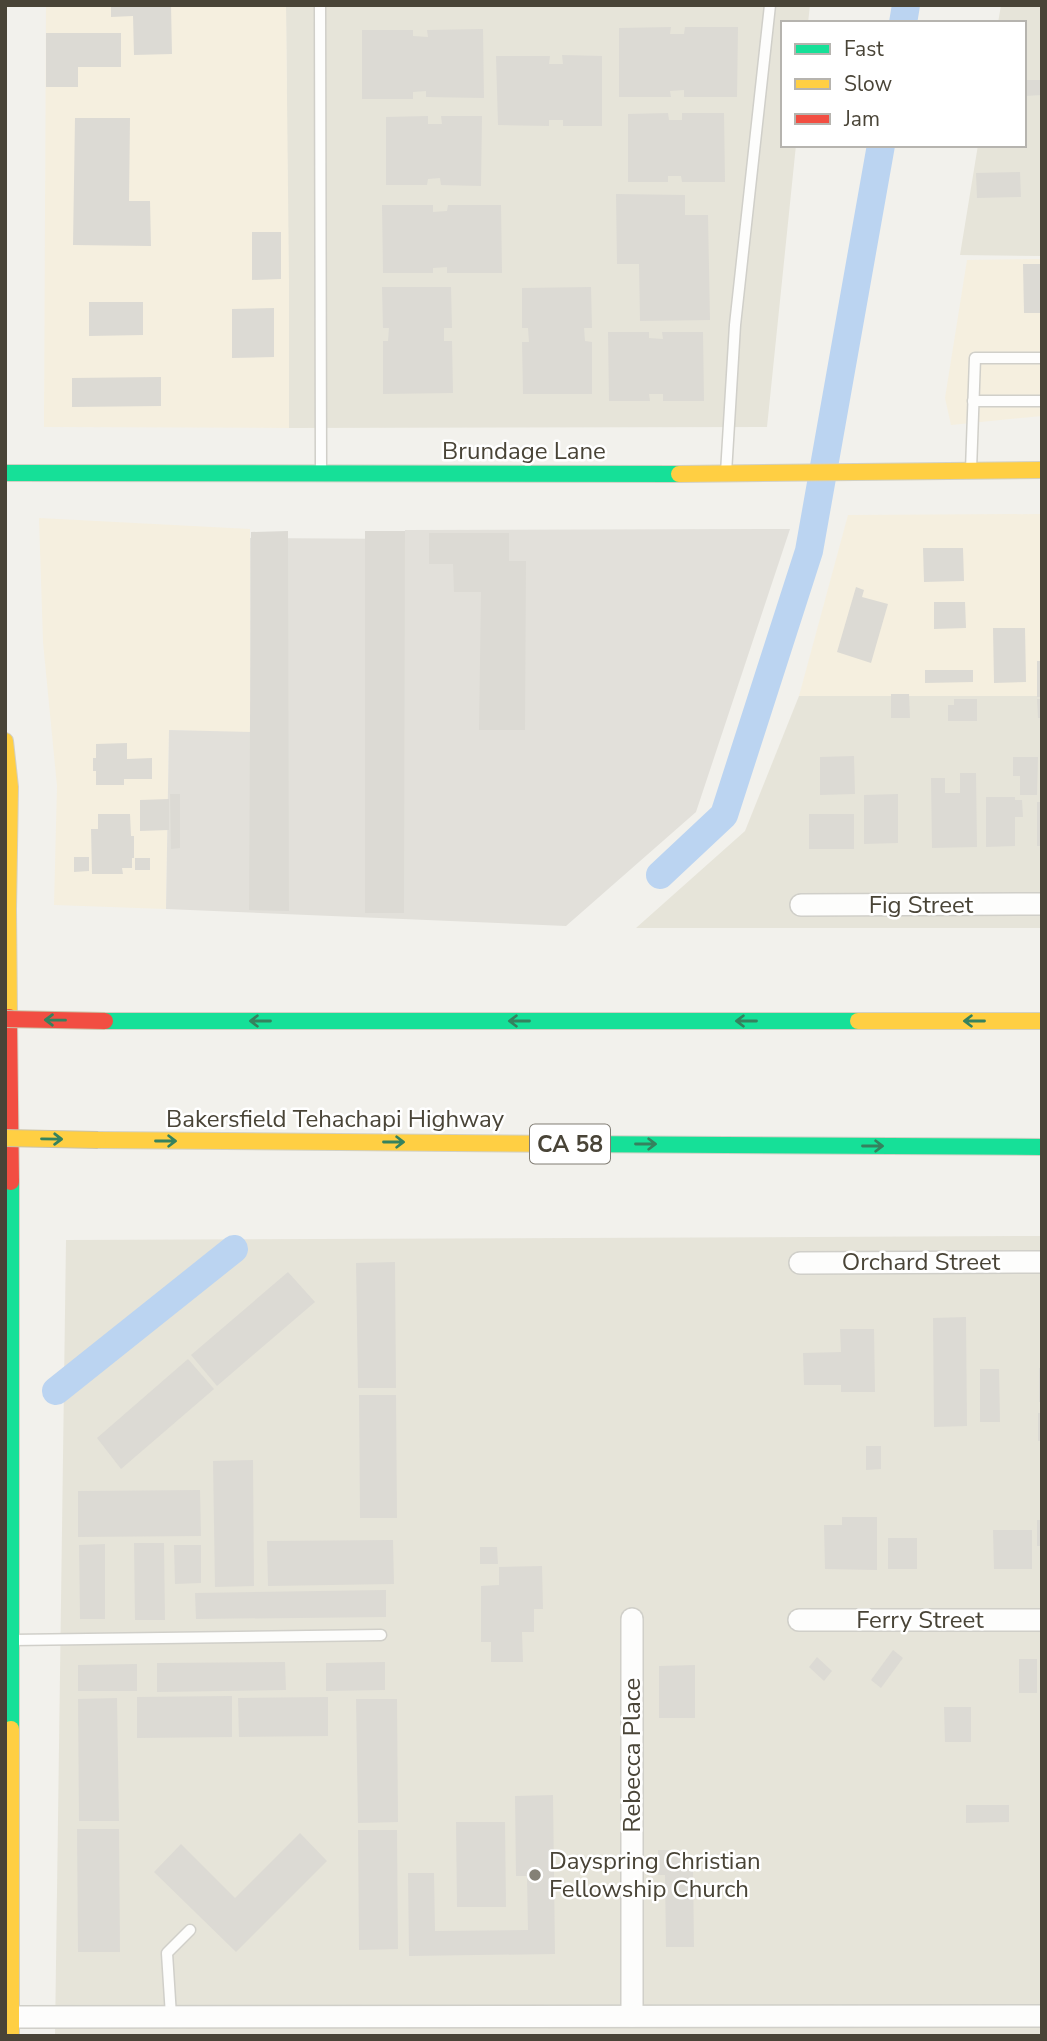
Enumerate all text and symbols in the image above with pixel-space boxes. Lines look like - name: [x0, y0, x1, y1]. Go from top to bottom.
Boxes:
- legend: [781, 21, 1026, 147]
- text: Fast: [844, 35, 884, 63]
- text: Slow: [844, 70, 893, 98]
- text: Jam: [843, 105, 880, 133]
- street label: Brundage Lane: [442, 435, 606, 467]
- street label: Fig Street: [869, 889, 974, 921]
- one-way arrow: [44, 1013, 67, 1027]
- one-way arrow: [249, 1014, 272, 1028]
- one-way arrow: [507, 1014, 530, 1028]
- one-way arrow: [735, 1014, 758, 1028]
- one-way arrow: [962, 1014, 985, 1028]
- street label: Bakersfield Tehachapi Highway: [166, 1103, 505, 1135]
- road number: CA 58: [530, 1124, 610, 1163]
- one-way arrow: [40, 1132, 63, 1146]
- one-way arrow: [155, 1134, 178, 1148]
- one-way arrow: [382, 1135, 405, 1149]
- one-way arrow: [634, 1137, 657, 1151]
- one-way arrow: [862, 1139, 885, 1153]
- street label: Orchard Street: [842, 1246, 1001, 1278]
- street label: Ferry Street: [856, 1604, 984, 1636]
- street label: Rebecca Place: [616, 1678, 648, 1832]
- place label: Dayspring Christian Fellowship Church: [549, 1845, 761, 1905]
- marker: Dayspring Christian Fellowship Church: [527, 1867, 543, 1883]

